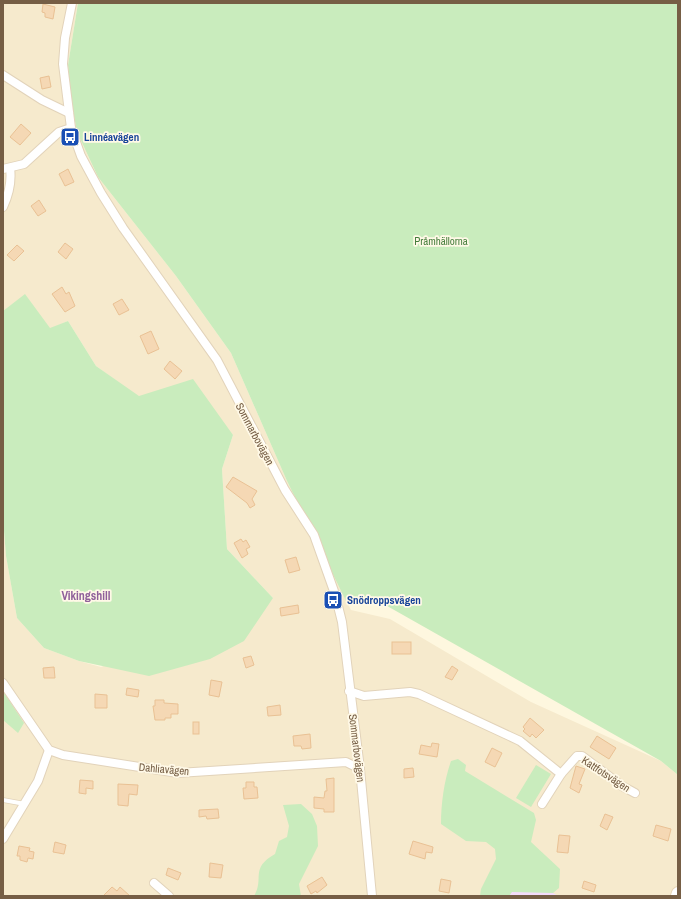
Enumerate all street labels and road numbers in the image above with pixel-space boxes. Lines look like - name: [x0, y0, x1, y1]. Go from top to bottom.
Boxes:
- street label: Sommarbovägen: [233, 400, 277, 468]
- street label: Sommarbovägen: [346, 713, 368, 783]
- street label: Kattfotsvägen: [579, 753, 633, 795]
- street label: Dahliavägen: [138, 760, 190, 778]

